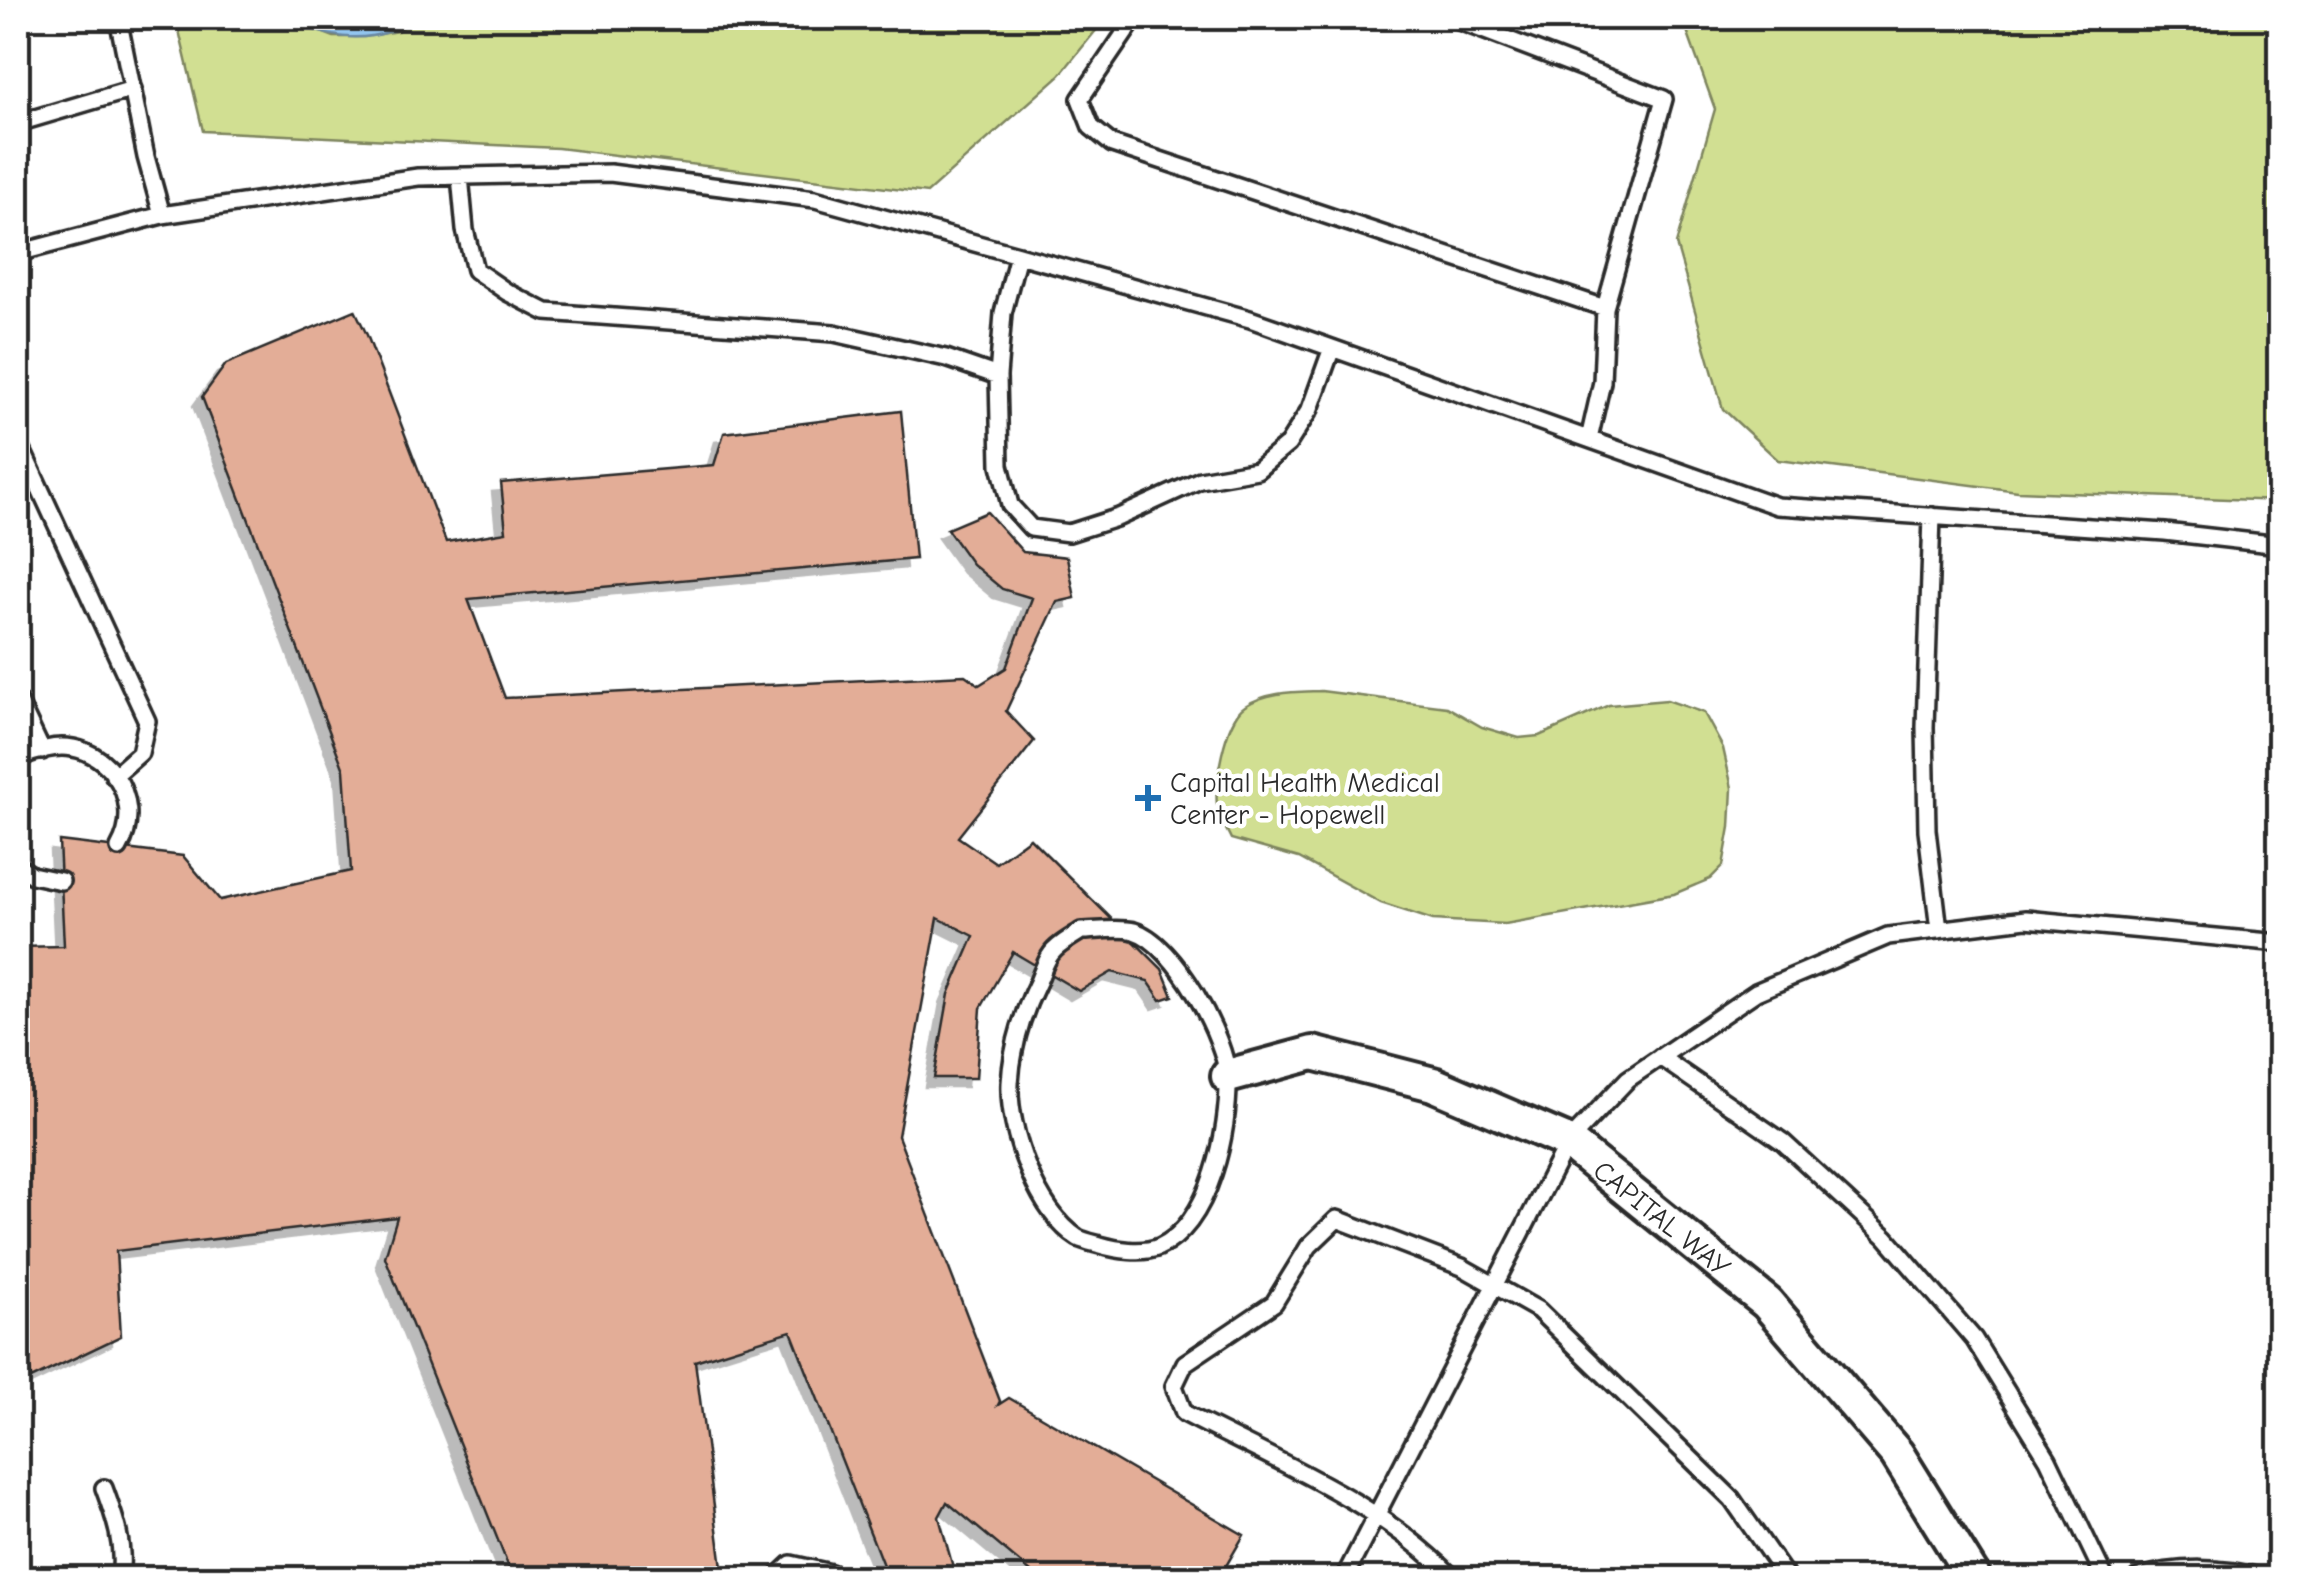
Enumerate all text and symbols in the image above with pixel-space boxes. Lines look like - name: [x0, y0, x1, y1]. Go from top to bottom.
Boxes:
- place label: Capital Health Medical Center - Hopewell: [1170, 767, 1440, 831]
- marker: Capital Health Medical Center - Hopewell: [1135, 785, 1161, 811]
- street label: CAPITAL WAY: [1587, 1154, 1736, 1284]

